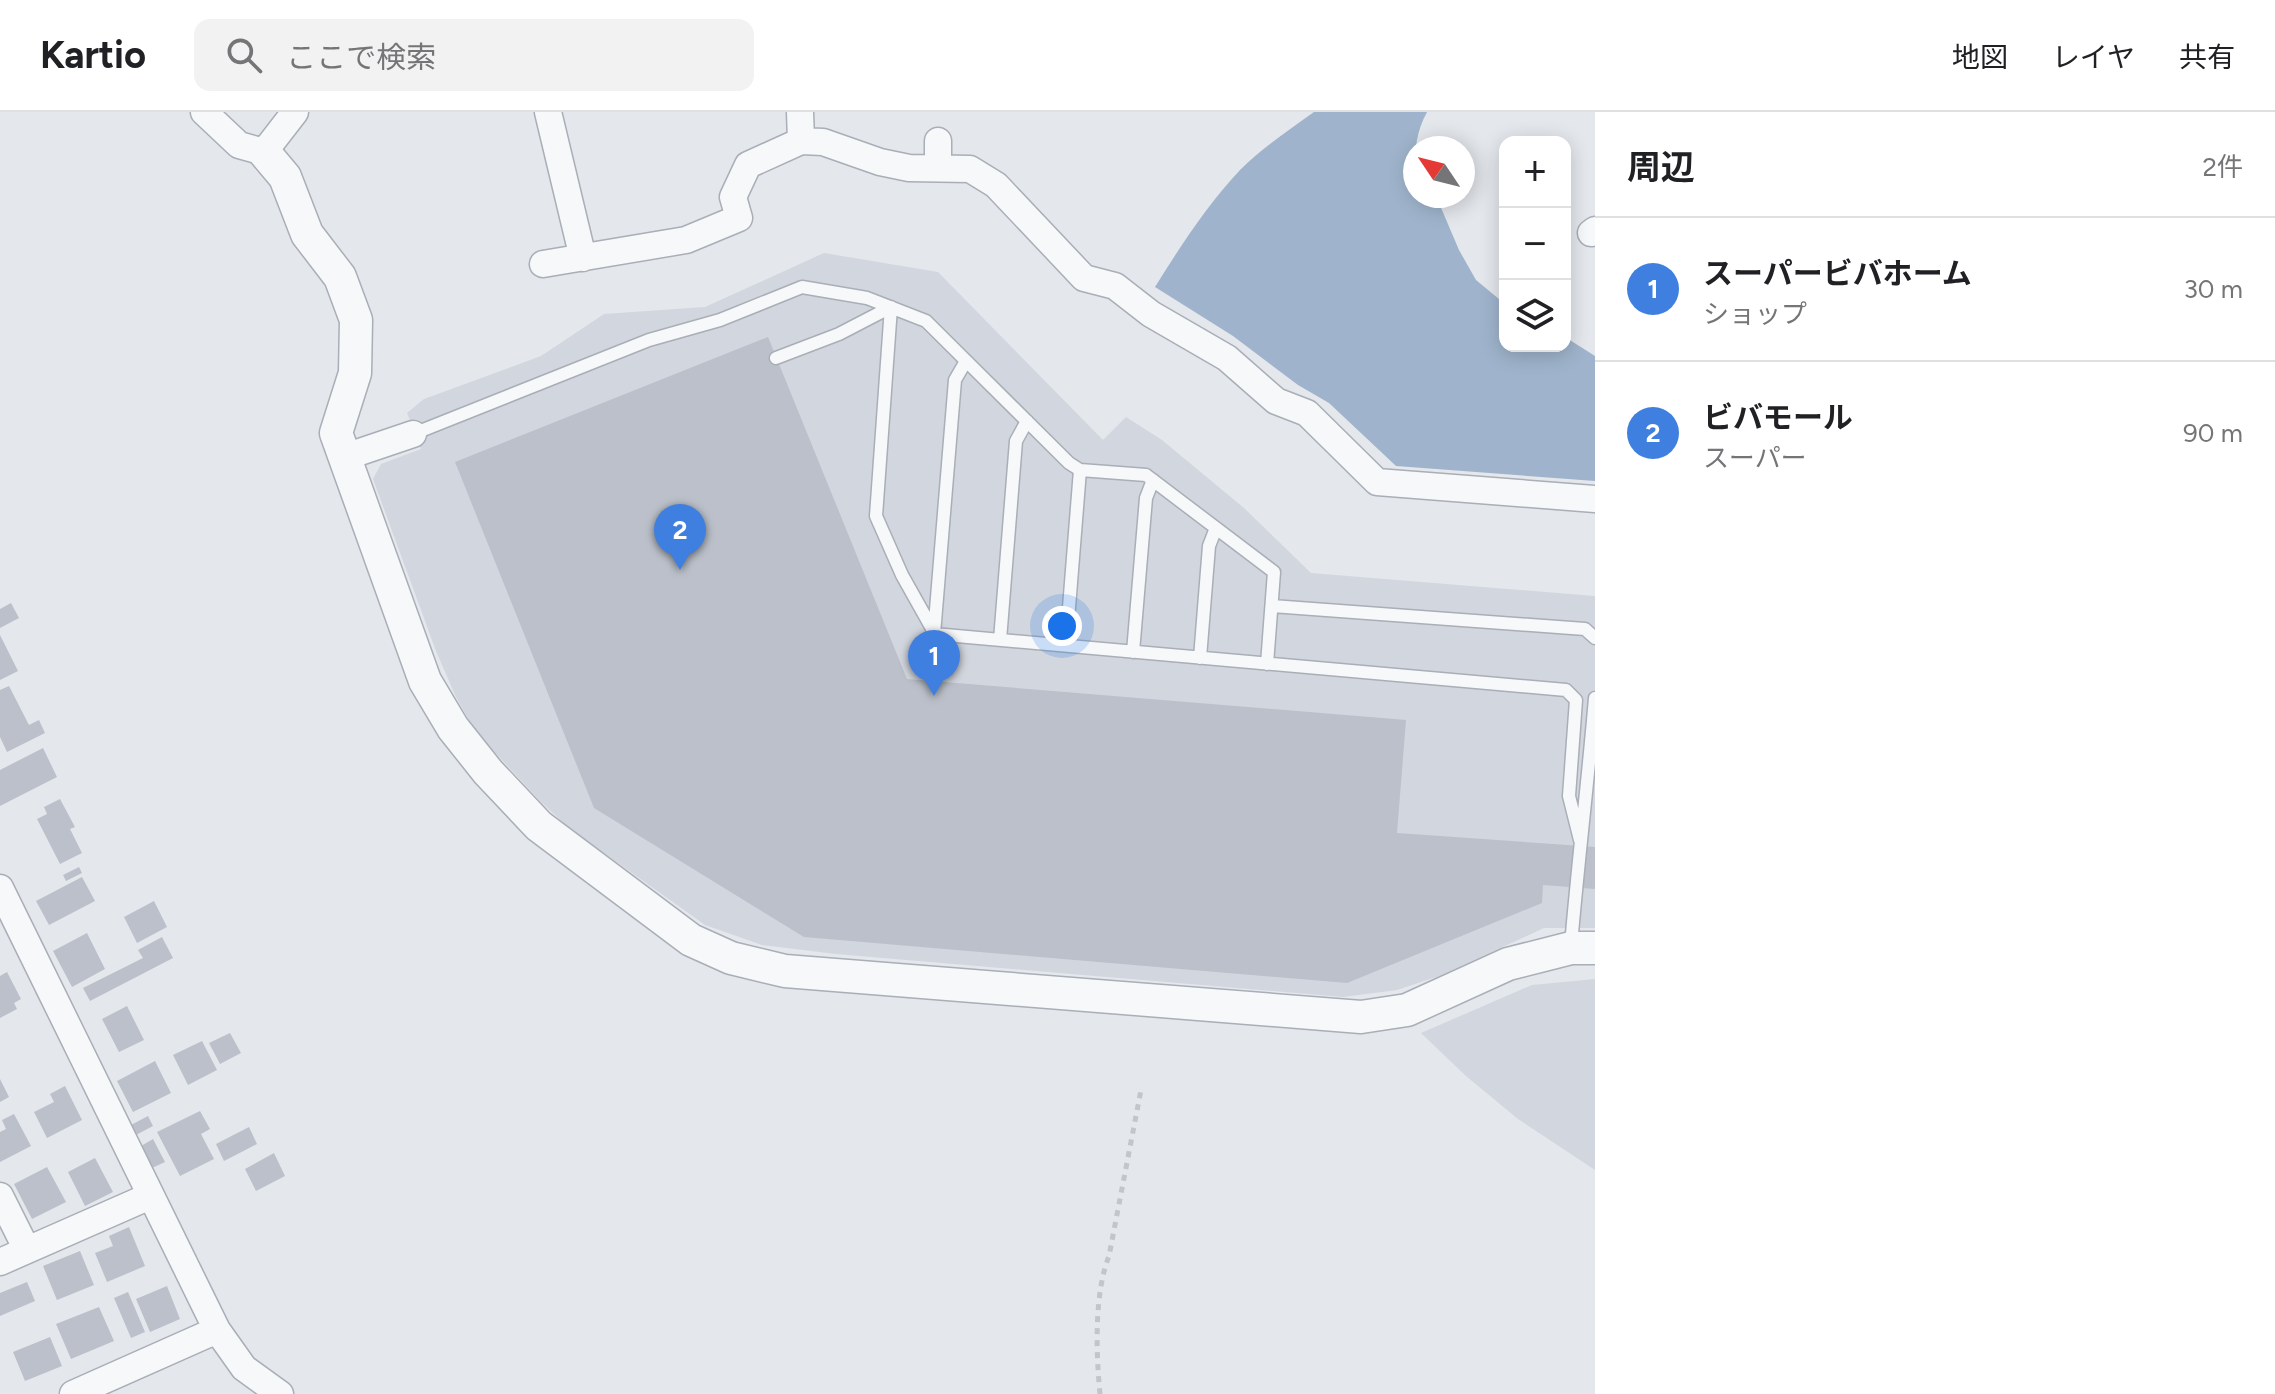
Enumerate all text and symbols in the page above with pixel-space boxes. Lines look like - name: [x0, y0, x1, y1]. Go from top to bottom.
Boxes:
- search box: [194, 19, 754, 91]
- text: Kartio: [40, 32, 146, 78]
- icon: search: [222, 33, 266, 77]
- text: ここで検索: [286, 39, 436, 76]
- text: 地図: [1952, 40, 2008, 74]
- text: レイヤ: [2052, 40, 2135, 74]
- text: 共有: [2179, 40, 2235, 74]
- north arrow: [1403, 136, 1475, 208]
- map controls: [1499, 136, 1571, 352]
- button: +: [1499, 136, 1571, 208]
- text: 周辺: [1627, 147, 1695, 188]
- text: 2件: [2202, 151, 2243, 183]
- button: −: [1499, 208, 1571, 280]
- text: スーパービバホーム: [1703, 255, 1972, 292]
- text: 1: [1648, 273, 1658, 305]
- text: 30 m: [2184, 273, 2243, 305]
- button: layers: [1499, 280, 1571, 352]
- text: ショップ: [1703, 298, 1807, 330]
- text: ビバモール: [1703, 399, 1853, 436]
- text: 2: [1645, 417, 1661, 449]
- text: 90 m: [2183, 417, 2243, 449]
- text: スーパー: [1703, 442, 1807, 474]
- pin: 2: [654, 504, 706, 570]
- your location: [1042, 606, 1082, 646]
- pin: 1: [908, 630, 960, 696]

